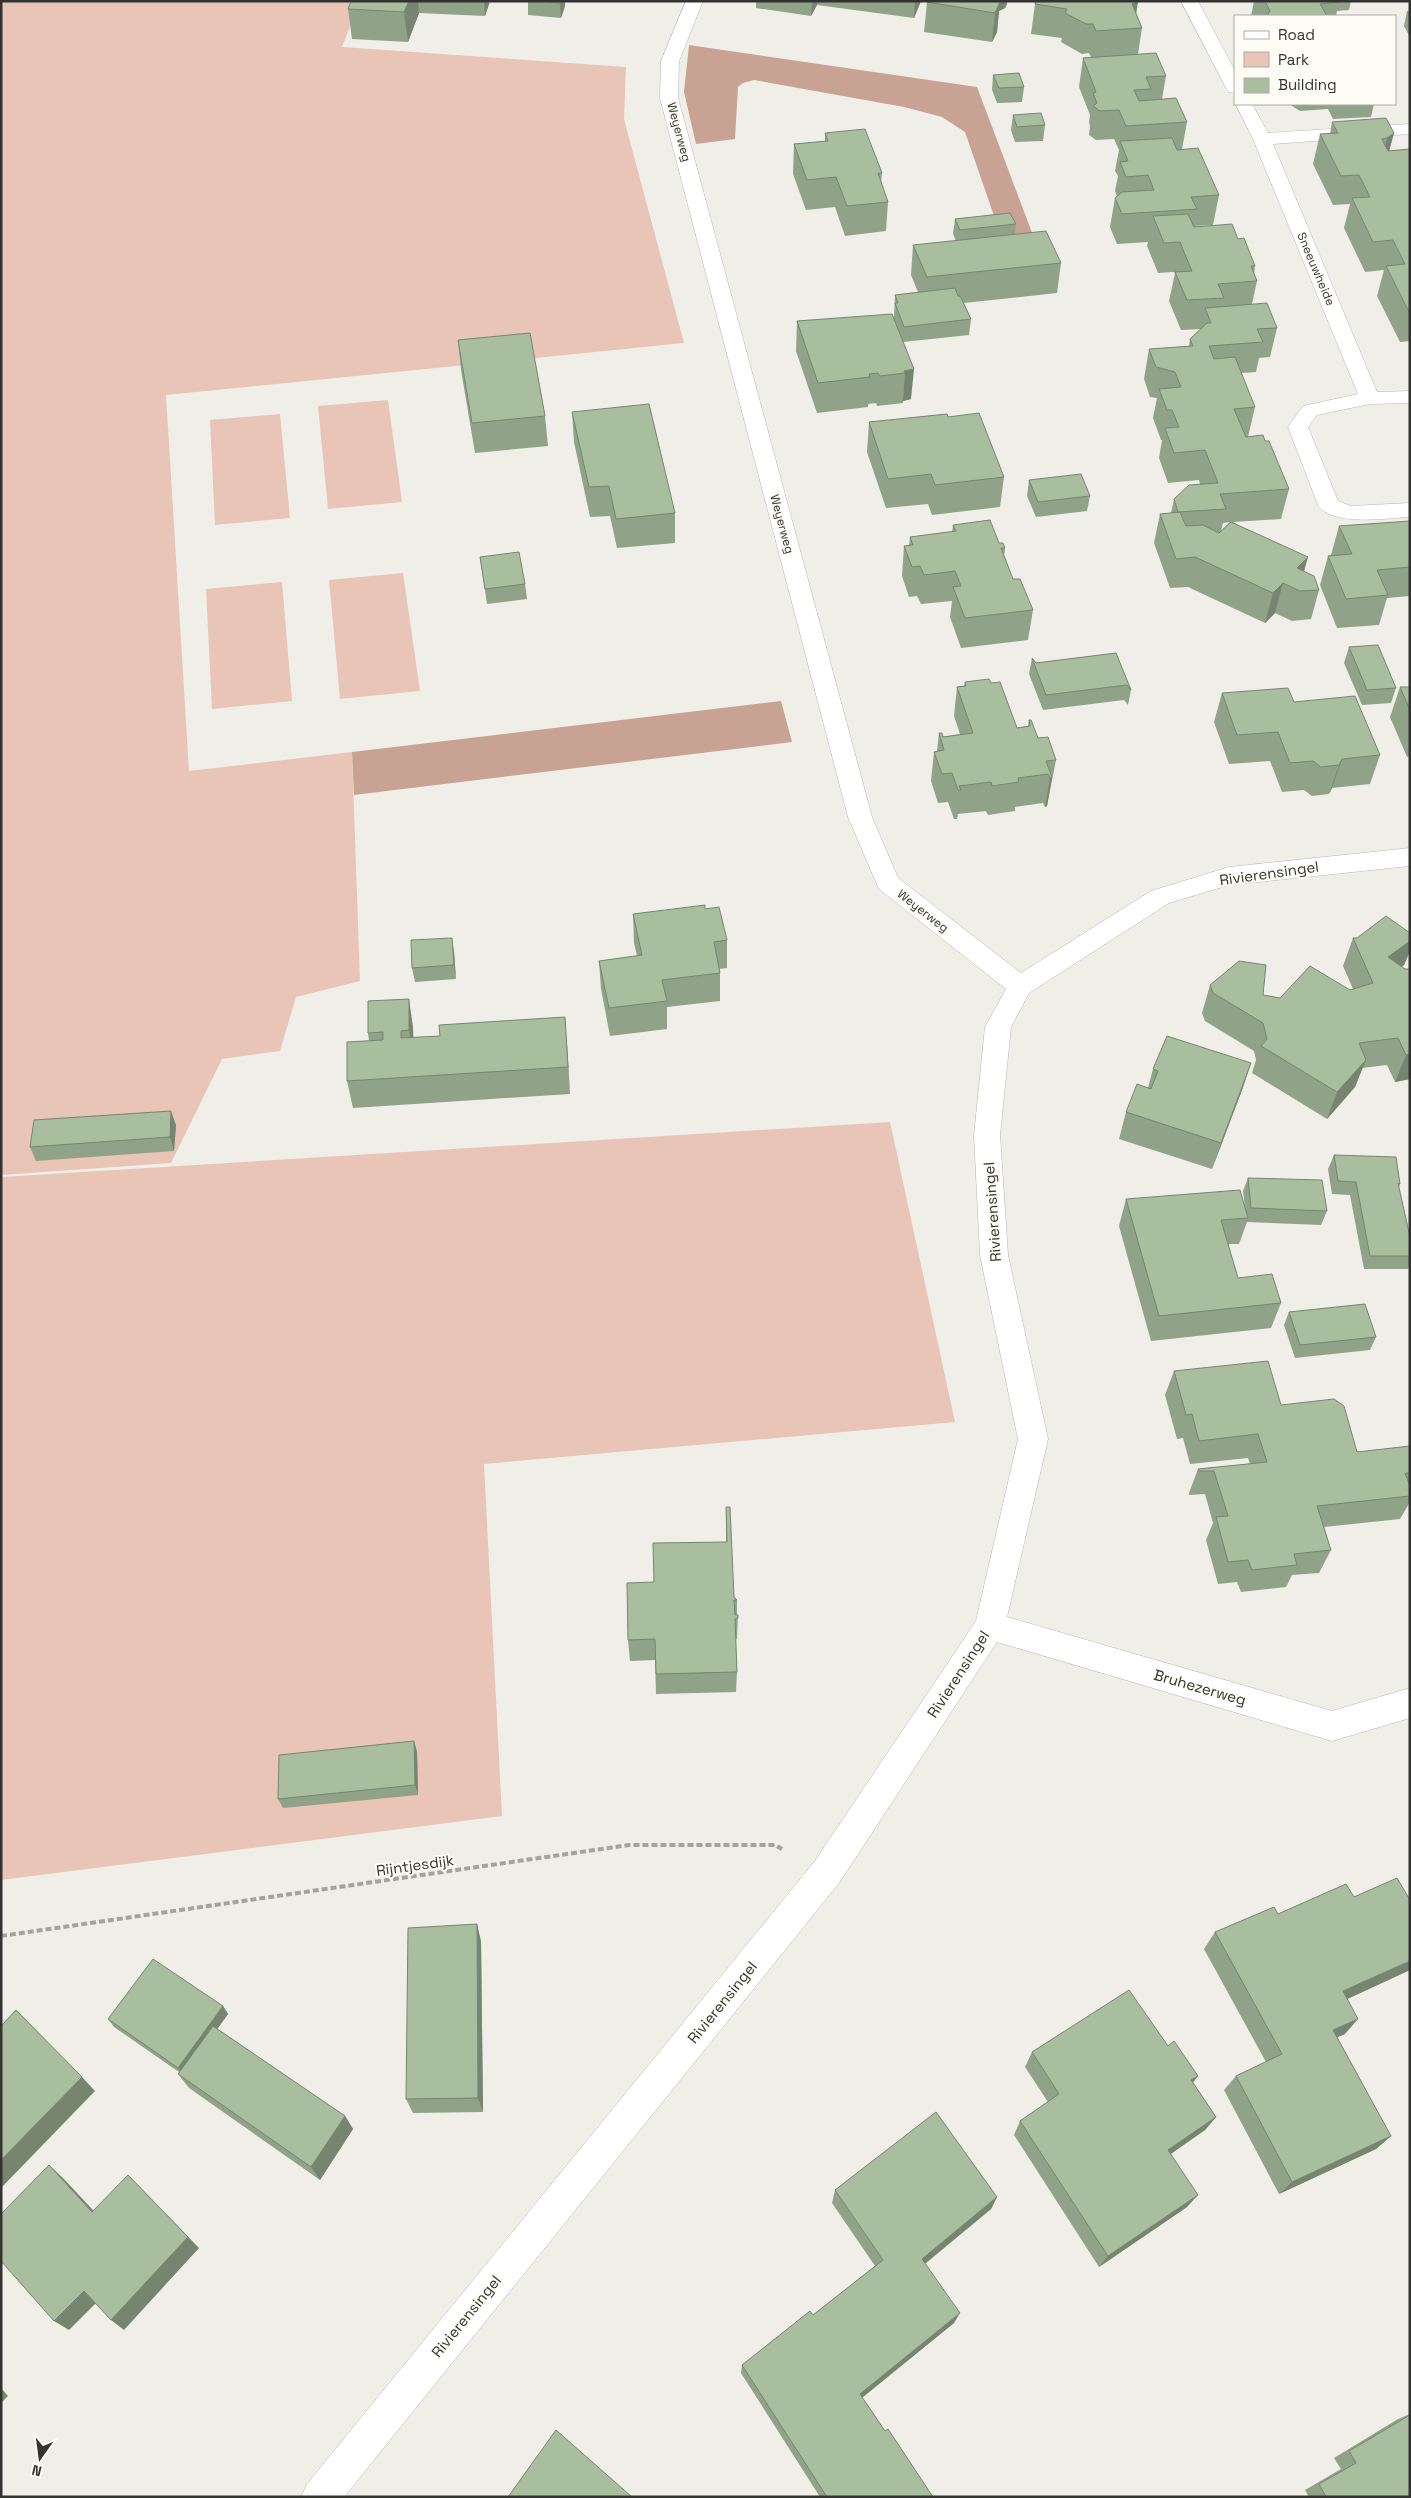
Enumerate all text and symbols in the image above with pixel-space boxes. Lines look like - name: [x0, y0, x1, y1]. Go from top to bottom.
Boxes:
- legend: [1234, 15, 1396, 105]
- text: Road: [1278, 25, 1315, 44]
- text: Park: [1278, 50, 1309, 69]
- text: Building: [1278, 75, 1337, 94]
- street label: Weyerweg: [663, 101, 695, 163]
- street label: Sneeuwheide: [1293, 230, 1339, 308]
- street label: Weyerweg: [766, 493, 798, 555]
- street label: Rivierensingel: [1218, 857, 1320, 889]
- street label: Weyerweg: [894, 886, 952, 936]
- street label: Rivierensingel: [979, 1161, 1005, 1263]
- street label: Rivierensingel: [923, 1627, 993, 1721]
- street label: Bruhezerweg: [1152, 1665, 1248, 1709]
- street label: Rijntjesdijk: [375, 1850, 455, 1880]
- street label: Rivierensingel: [683, 1957, 761, 2047]
- street label: Rivierensingel: [427, 2271, 505, 2361]
- north arrow: [15, 2433, 65, 2483]
- text: N: [30, 2461, 44, 2480]

